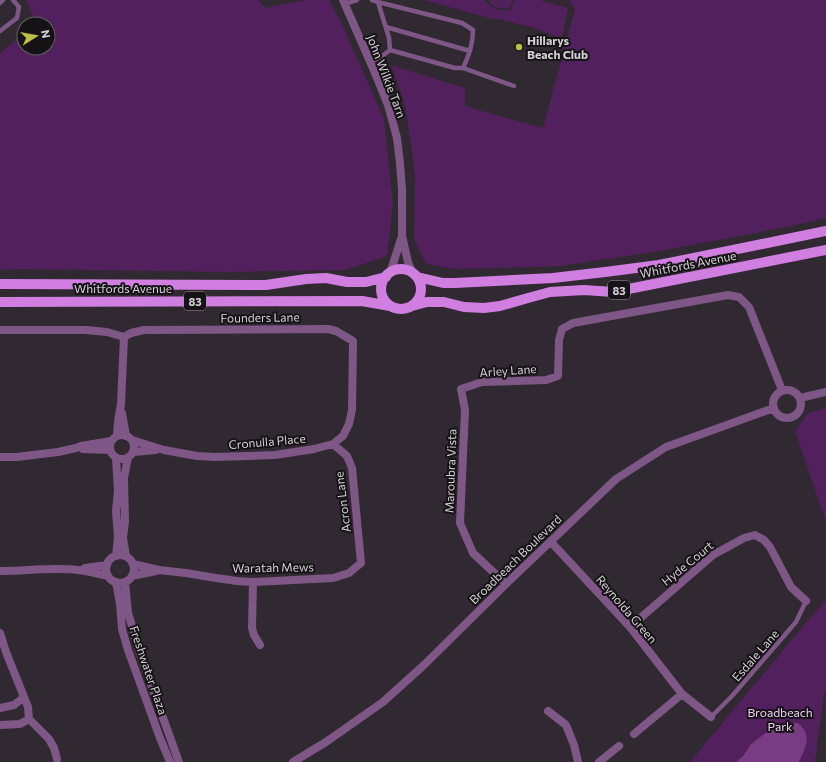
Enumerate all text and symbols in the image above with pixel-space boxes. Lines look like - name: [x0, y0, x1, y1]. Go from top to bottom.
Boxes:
- north arrow: [16, 16, 56, 56]
- text: N: [39, 29, 53, 39]
- street label: John Wilkie Tarn: [364, 32, 409, 120]
- place label: Hillarys Beach Club: [527, 33, 588, 61]
- marker: Hillarys Beach Club: [514, 42, 524, 52]
- street label: Whitfords Avenue: [639, 248, 737, 280]
- street label: Whitfords Avenue: [74, 281, 172, 295]
- road number: 83: [608, 281, 630, 299]
- road number: 83: [184, 292, 206, 310]
- street label: Founders Lane: [220, 309, 300, 325]
- street label: Arley Lane: [479, 361, 537, 379]
- street label: Maroubra Vista: [442, 429, 458, 513]
- street label: Cronulla Place: [228, 431, 306, 451]
- street label: Acron Lane: [331, 471, 353, 533]
- street label: Broadbeach Boulevard: [466, 511, 564, 606]
- street label: Hyde Court: [658, 538, 716, 588]
- street label: Waratah Mews: [232, 559, 314, 575]
- street label: Reynolda Green: [594, 572, 660, 646]
- street label: Freshwater Plaza: [127, 624, 171, 716]
- street label: Esdale Lane: [729, 626, 781, 684]
- park label: Broadbeach Park: [747, 705, 813, 733]

